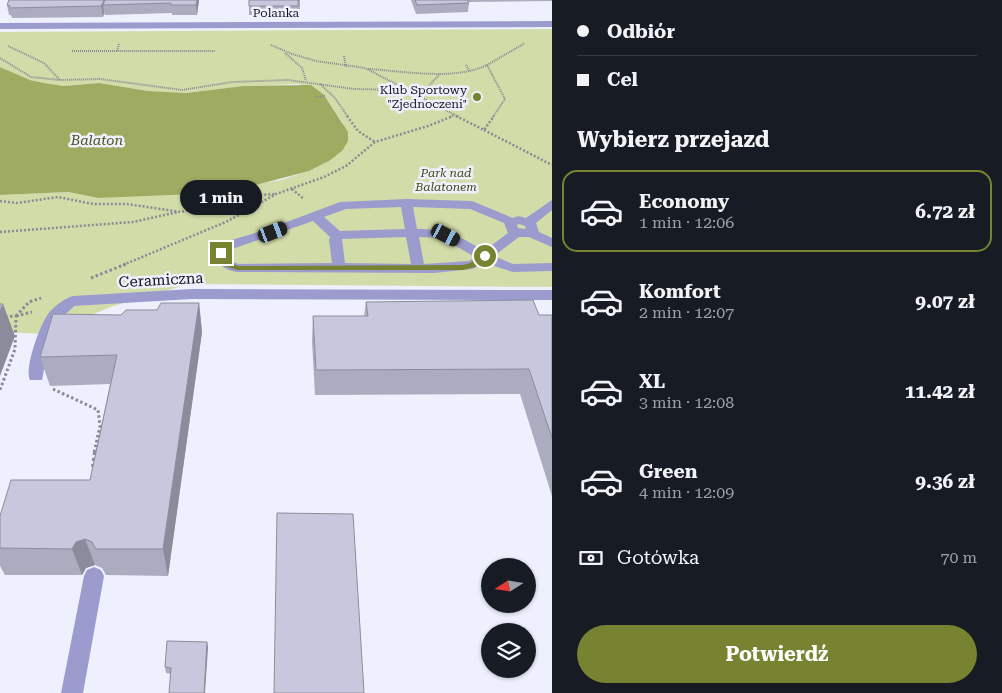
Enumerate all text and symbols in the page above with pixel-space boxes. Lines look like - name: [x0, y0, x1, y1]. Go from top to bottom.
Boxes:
- street label: Polanka: [253, 6, 300, 20]
- text: Odbiór: [607, 20, 675, 43]
- text: Cel: [607, 68, 638, 91]
- place label: Klub Sportowy "Zjednoczeni": [380, 83, 468, 111]
- marker: Klub Sportowy "Zjednoczeni": [471, 91, 483, 103]
- text: Wybierz przejazd: [577, 127, 769, 152]
- water label: Balaton: [70, 132, 123, 148]
- park label: Park nad Balatonem: [414, 166, 477, 194]
- callout: 1 min: [180, 180, 262, 216]
- text: 1 min: [199, 188, 243, 207]
- icon: car: [579, 189, 624, 234]
- text: Economy: [639, 190, 729, 213]
- text: 6.72 zł: [915, 200, 975, 223]
- text: 1 min · 12:06: [639, 213, 734, 232]
- car: [256, 220, 289, 244]
- car: [429, 222, 462, 248]
- route end: [210, 242, 232, 264]
- route start: [474, 245, 496, 267]
- street label: Ceramiczna: [118, 269, 204, 291]
- icon: car: [579, 279, 624, 324]
- text: Komfort: [639, 280, 721, 303]
- text: 9.07 zł: [915, 290, 975, 313]
- text: 2 min · 12:07: [639, 303, 734, 322]
- icon: car: [579, 369, 624, 414]
- text: XL: [639, 370, 665, 393]
- text: 11.42 zł: [905, 380, 975, 403]
- text: 3 min · 12:08: [639, 393, 734, 412]
- icon: car: [579, 459, 624, 504]
- text: Green: [639, 460, 697, 483]
- text: 9.36 zł: [915, 470, 975, 493]
- text: 4 min · 12:09: [639, 483, 734, 502]
- icon: cash: [577, 544, 605, 572]
- text: Gotówka: [617, 546, 699, 569]
- text: 70 m: [940, 548, 977, 567]
- north arrow: [481, 558, 536, 612]
- map controls: [481, 558, 536, 678]
- button: layers: [481, 623, 536, 678]
- button: Potwierdź: [577, 625, 977, 683]

